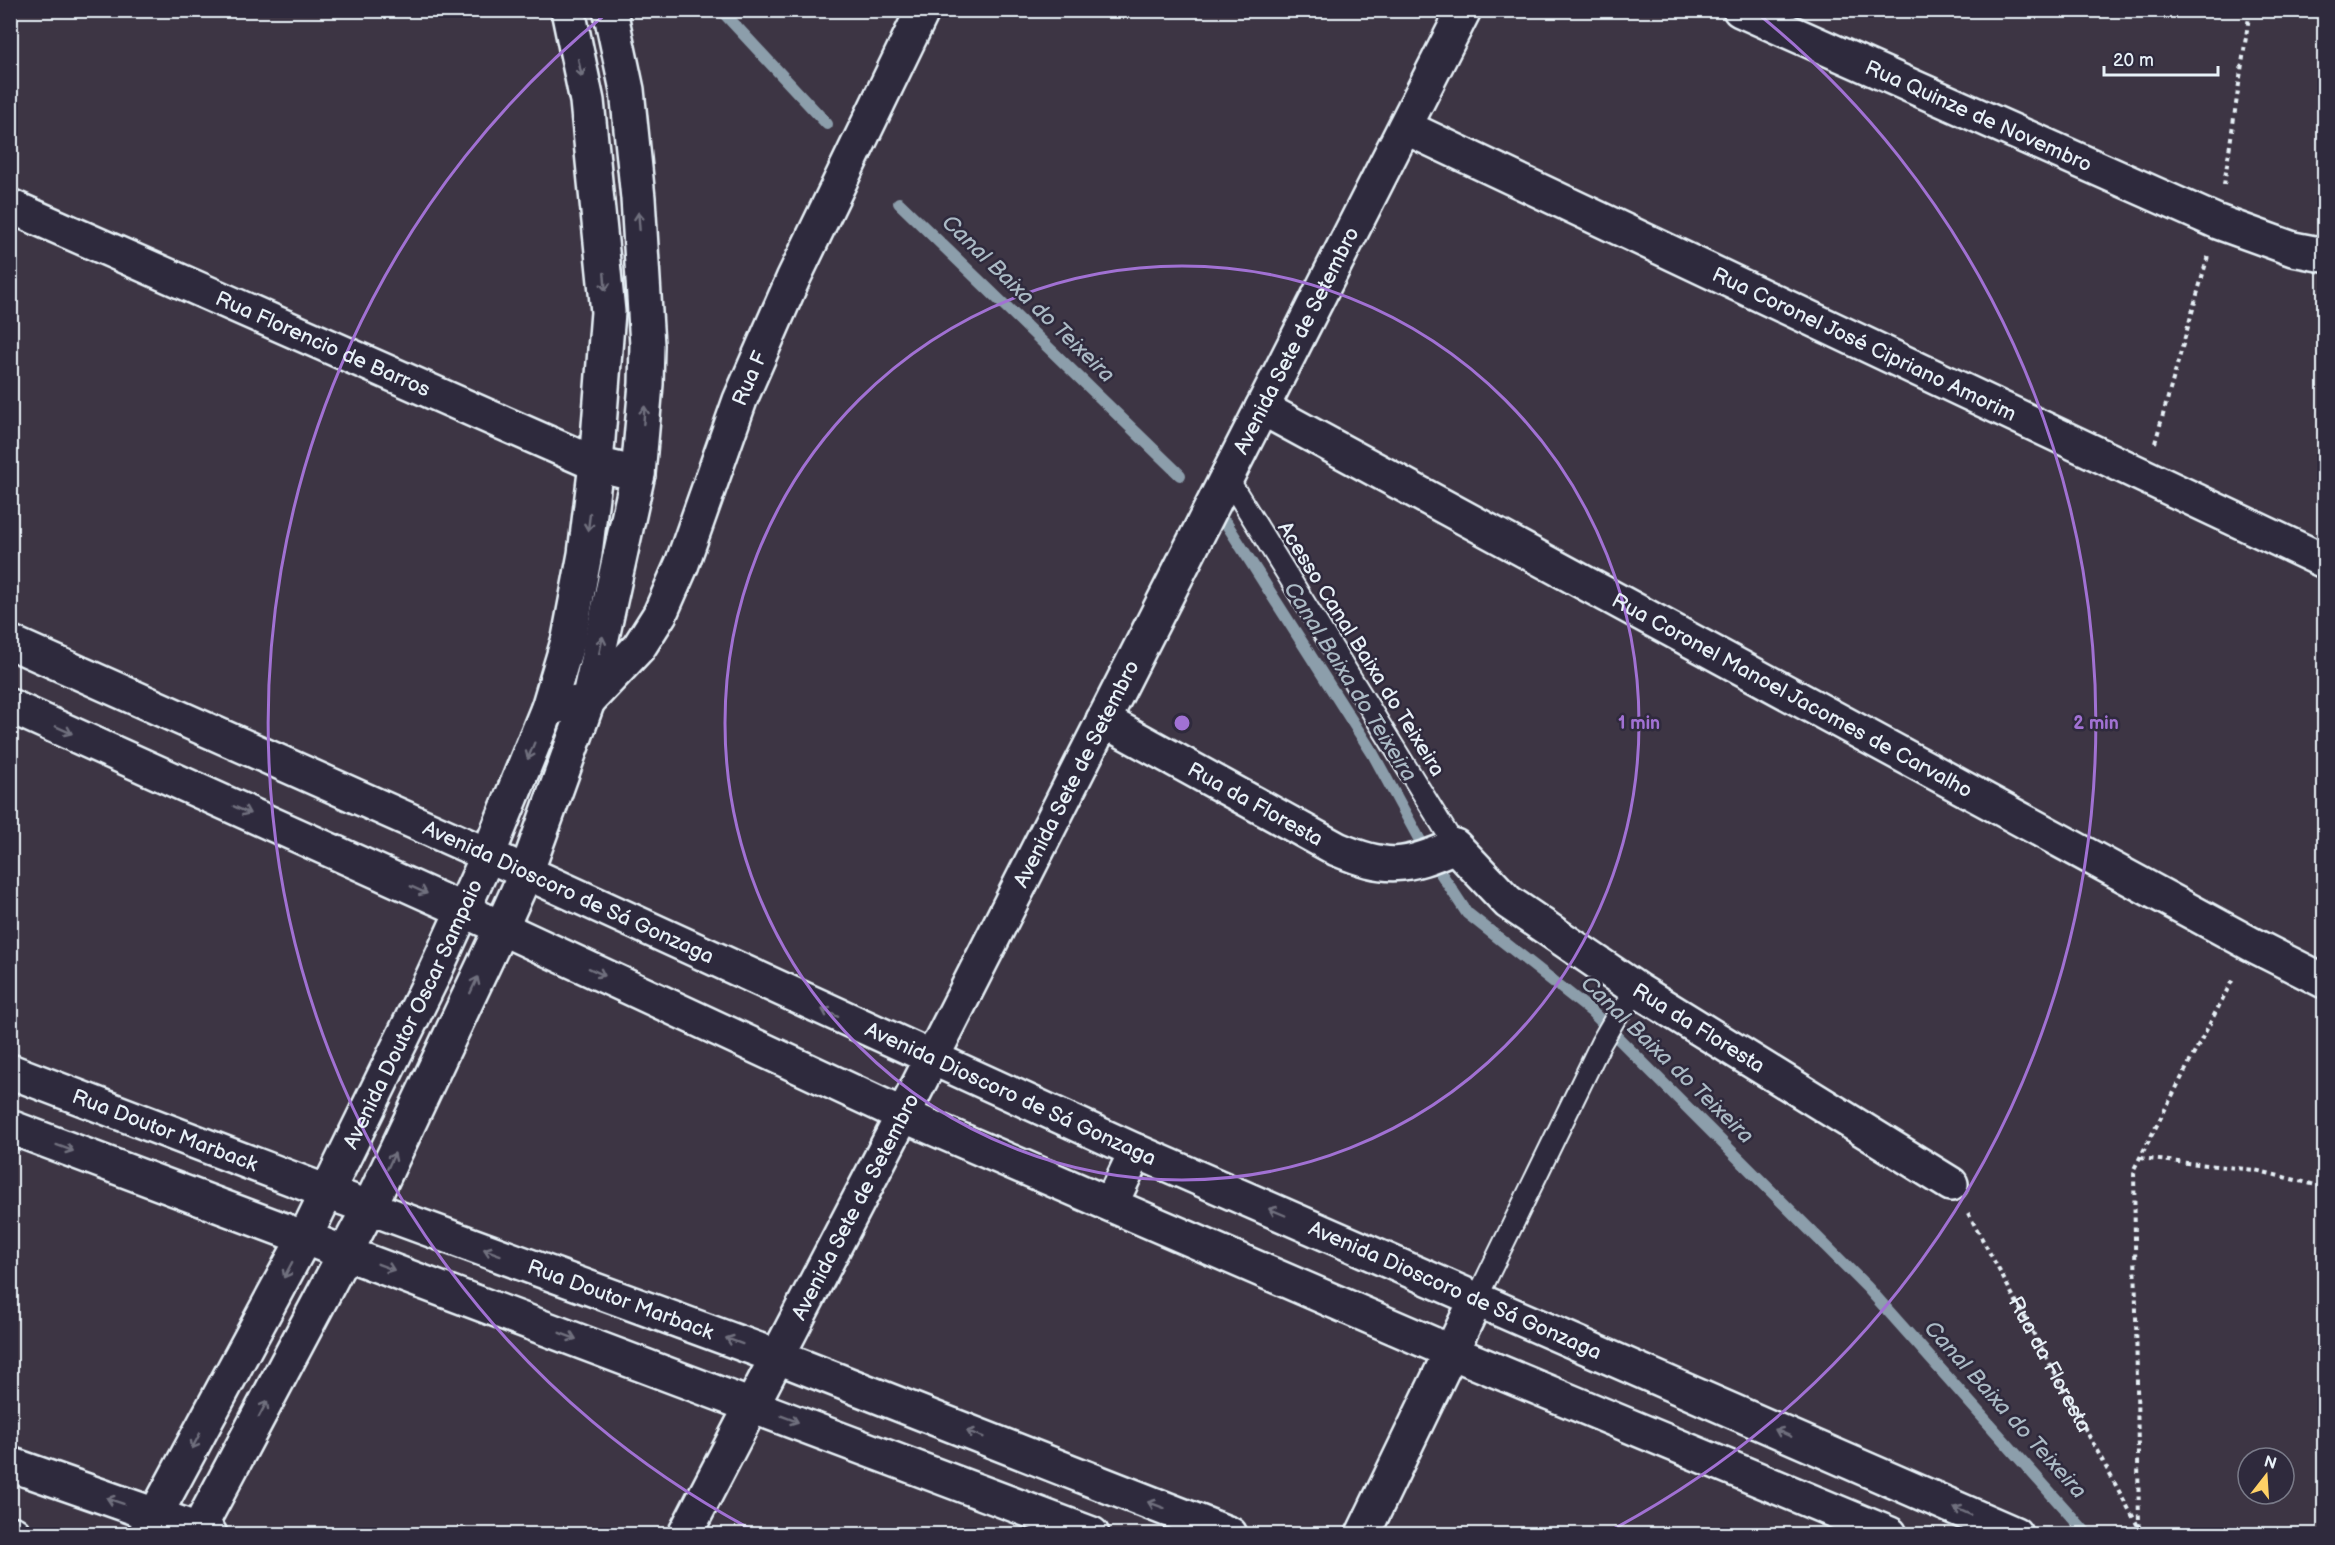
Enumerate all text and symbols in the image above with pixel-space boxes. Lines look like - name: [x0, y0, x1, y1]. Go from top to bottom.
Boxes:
- scale bar: [2104, 39, 2218, 77]
- text: 20 m: [2113, 50, 2154, 71]
- street label: Rua Quinze de Novembro: [1861, 55, 2096, 177]
- one-way arrow: [575, 57, 586, 77]
- water label: Canal Baixa do Teixeira: [936, 209, 1120, 389]
- one-way arrow: [633, 211, 644, 231]
- street label: Avenida Sete de Setembro: [1228, 223, 1364, 458]
- street label: Rua Coronel José Cipriano Amorim: [1708, 262, 2020, 426]
- one-way arrow: [600, 272, 611, 291]
- street label: Rua Florencio de Barros: [212, 286, 434, 402]
- street label: Rua F: [727, 347, 772, 410]
- one-way arrow: [638, 406, 649, 426]
- one-way arrow: [584, 512, 595, 532]
- street label: Acesso Canal Baixa do Teixeira: [1272, 517, 1450, 781]
- water label: Canal Baixa do Teixeira: [1278, 577, 1422, 787]
- street label: Rua Coronel Manoel Jacomes de Carvalho: [1608, 587, 1977, 803]
- one-way arrow: [595, 636, 607, 655]
- street label: Avenida Sete de Setembro: [1008, 656, 1144, 892]
- centre of rings: [1172, 713, 1192, 733]
- text: 1 min: [1618, 713, 1660, 734]
- text: 2 min: [2073, 713, 2119, 734]
- one-way arrow: [54, 725, 72, 736]
- one-way arrow: [525, 741, 536, 760]
- street label: Rua da Floresta: [1183, 757, 1327, 851]
- one-way arrow: [232, 805, 250, 816]
- street label: Avenida Dioscoro de Sá Gonzaga: [419, 815, 718, 969]
- street label: Avenida Doutor Oscar Sampaio: [338, 875, 488, 1153]
- one-way arrow: [410, 885, 428, 897]
- one-way arrow: [587, 966, 605, 978]
- water label: Canal Baixa do Teixeira: [1575, 970, 1759, 1150]
- one-way arrow: [469, 976, 481, 994]
- street label: Rua da Floresta: [1628, 978, 1769, 1078]
- one-way arrow: [822, 1007, 840, 1019]
- street label: Avenida Dioscoro de Sá Gonzaga: [861, 1017, 1160, 1171]
- street label: Rua Doutor Marback: [69, 1083, 262, 1177]
- street label: Avenida Sete de Setembro: [786, 1089, 924, 1324]
- one-way arrow: [55, 1143, 74, 1154]
- one-way arrow: [386, 1153, 398, 1171]
- one-way arrow: [1268, 1206, 1287, 1217]
- street label: Avenida Dioscoro de Sá Gonzaga: [1305, 1215, 1606, 1365]
- one-way arrow: [483, 1246, 502, 1257]
- street label: Rua Doutor Marback: [524, 1254, 718, 1345]
- one-way arrow: [281, 1260, 293, 1278]
- one-way arrow: [376, 1262, 395, 1273]
- street label: Rua da Floresta: [2003, 1292, 2097, 1436]
- water label: Canal Baixa do Teixeira: [1918, 1315, 2092, 1505]
- one-way arrow: [559, 1331, 577, 1342]
- one-way arrow: [725, 1335, 744, 1346]
- one-way arrow: [258, 1400, 269, 1418]
- one-way arrow: [780, 1414, 799, 1425]
- one-way arrow: [1775, 1426, 1793, 1438]
- one-way arrow: [966, 1428, 984, 1439]
- one-way arrow: [190, 1432, 201, 1450]
- north arrow: [2236, 1446, 2296, 1506]
- text: N: [2261, 1452, 2278, 1474]
- one-way arrow: [106, 1494, 125, 1505]
- one-way arrow: [1147, 1499, 1166, 1510]
- one-way arrow: [1953, 1505, 1971, 1516]

